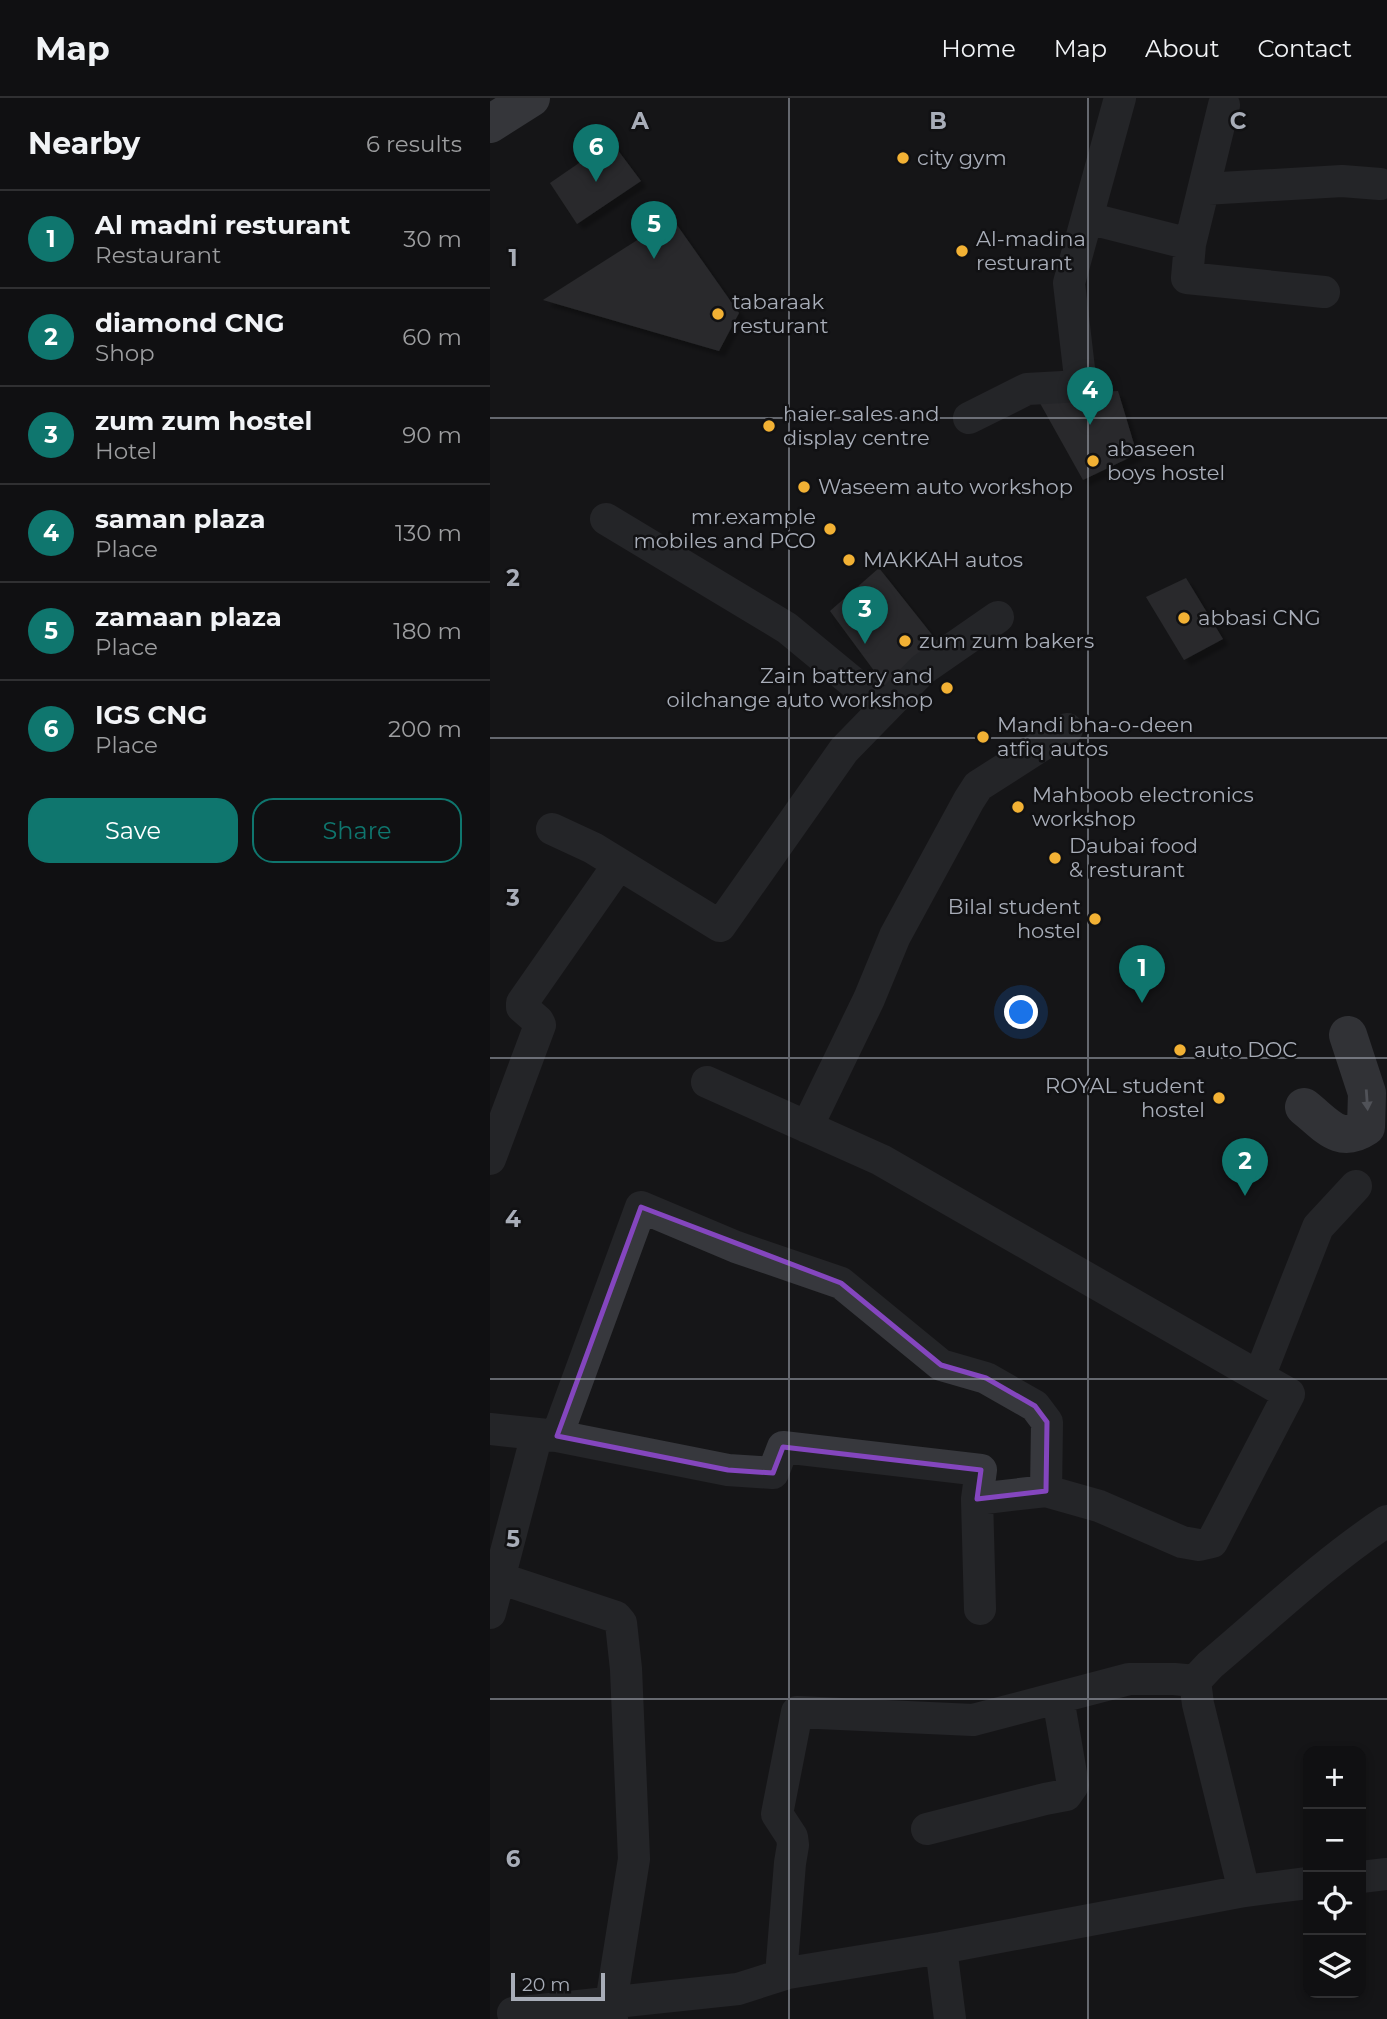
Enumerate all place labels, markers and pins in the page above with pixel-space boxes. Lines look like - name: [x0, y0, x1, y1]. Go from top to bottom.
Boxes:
- pin: 6: [573, 124, 619, 182]
- place label: city gym: [917, 145, 1007, 170]
- marker: city gym: [895, 150, 911, 166]
- pin: 5: [631, 201, 677, 259]
- place label: Al-madina resturant: [976, 226, 1086, 275]
- marker: Al-madina resturant: [954, 243, 970, 259]
- place label: tabaraak resturant: [732, 289, 828, 338]
- marker: tabaraak resturant: [710, 306, 726, 322]
- pin: 4: [1067, 367, 1113, 425]
- place label: haier sales and display centre: [783, 401, 939, 450]
- marker: haier sales and display centre: [761, 418, 777, 434]
- place label: abaseen boys hostel: [1107, 436, 1225, 485]
- marker: abaseen boys hostel: [1085, 453, 1101, 469]
- place label: Waseem auto workshop: [818, 474, 1073, 499]
- marker: Waseem auto workshop: [796, 479, 812, 495]
- place label: mr.example mobiles and PCO: [633, 504, 816, 553]
- marker: mr.example mobiles and PCO: [822, 521, 838, 537]
- place label: MAKKAH autos: [863, 547, 1023, 572]
- marker: MAKKAH autos: [841, 552, 857, 568]
- pin: 3: [842, 586, 888, 644]
- place label: abbasi CNG: [1198, 605, 1321, 630]
- marker: abbasi CNG: [1176, 610, 1192, 626]
- place label: zum zum bakers: [919, 628, 1094, 653]
- marker: zum zum bakers: [897, 633, 913, 649]
- place label: Zain battery and oilchange auto workshop: [667, 663, 933, 712]
- marker: Zain battery and oilchange auto workshop: [939, 680, 955, 696]
- place label: Mandi bha-o-deen atfiq autos: [997, 712, 1194, 761]
- marker: Mandi bha-o-deen atfiq autos: [975, 729, 991, 745]
- place label: Mahboob electronics workshop: [1032, 782, 1254, 831]
- marker: Mahboob electronics workshop: [1010, 799, 1026, 815]
- place label: Daubai food & resturant: [1069, 833, 1198, 882]
- marker: Daubai food & resturant: [1047, 850, 1063, 866]
- place label: Bilal student hostel: [948, 894, 1081, 943]
- marker: Bilal student hostel: [1087, 911, 1103, 927]
- pin: 1: [1119, 945, 1165, 1003]
- place label: auto DOC: [1194, 1037, 1297, 1062]
- marker: auto DOC: [1172, 1042, 1188, 1058]
- place label: ROYAL student hostel: [1045, 1073, 1205, 1122]
- marker: ROYAL student hostel: [1211, 1090, 1227, 1106]
- pin: 2: [1222, 1138, 1268, 1196]

